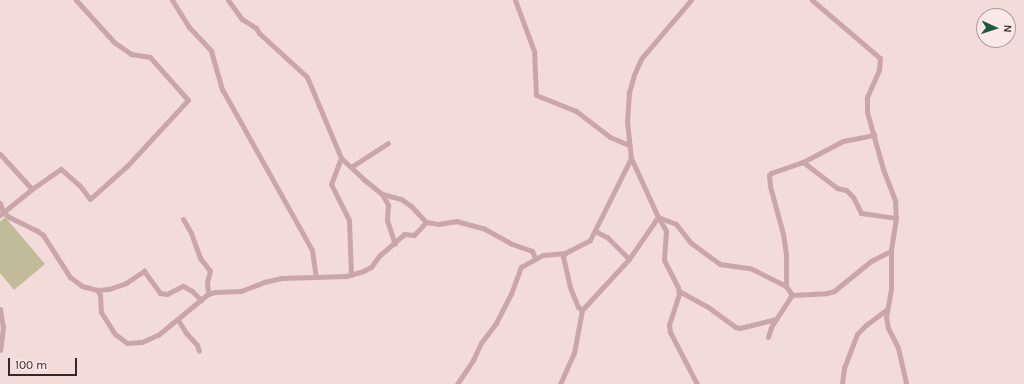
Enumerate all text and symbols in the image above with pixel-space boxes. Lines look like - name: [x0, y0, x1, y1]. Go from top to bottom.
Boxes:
- north arrow: [976, 8, 1016, 48]
- text: N: [1001, 24, 1014, 33]
- scale bar: [10, 350, 79, 376]
- text: 100 m: [15, 358, 47, 372]

